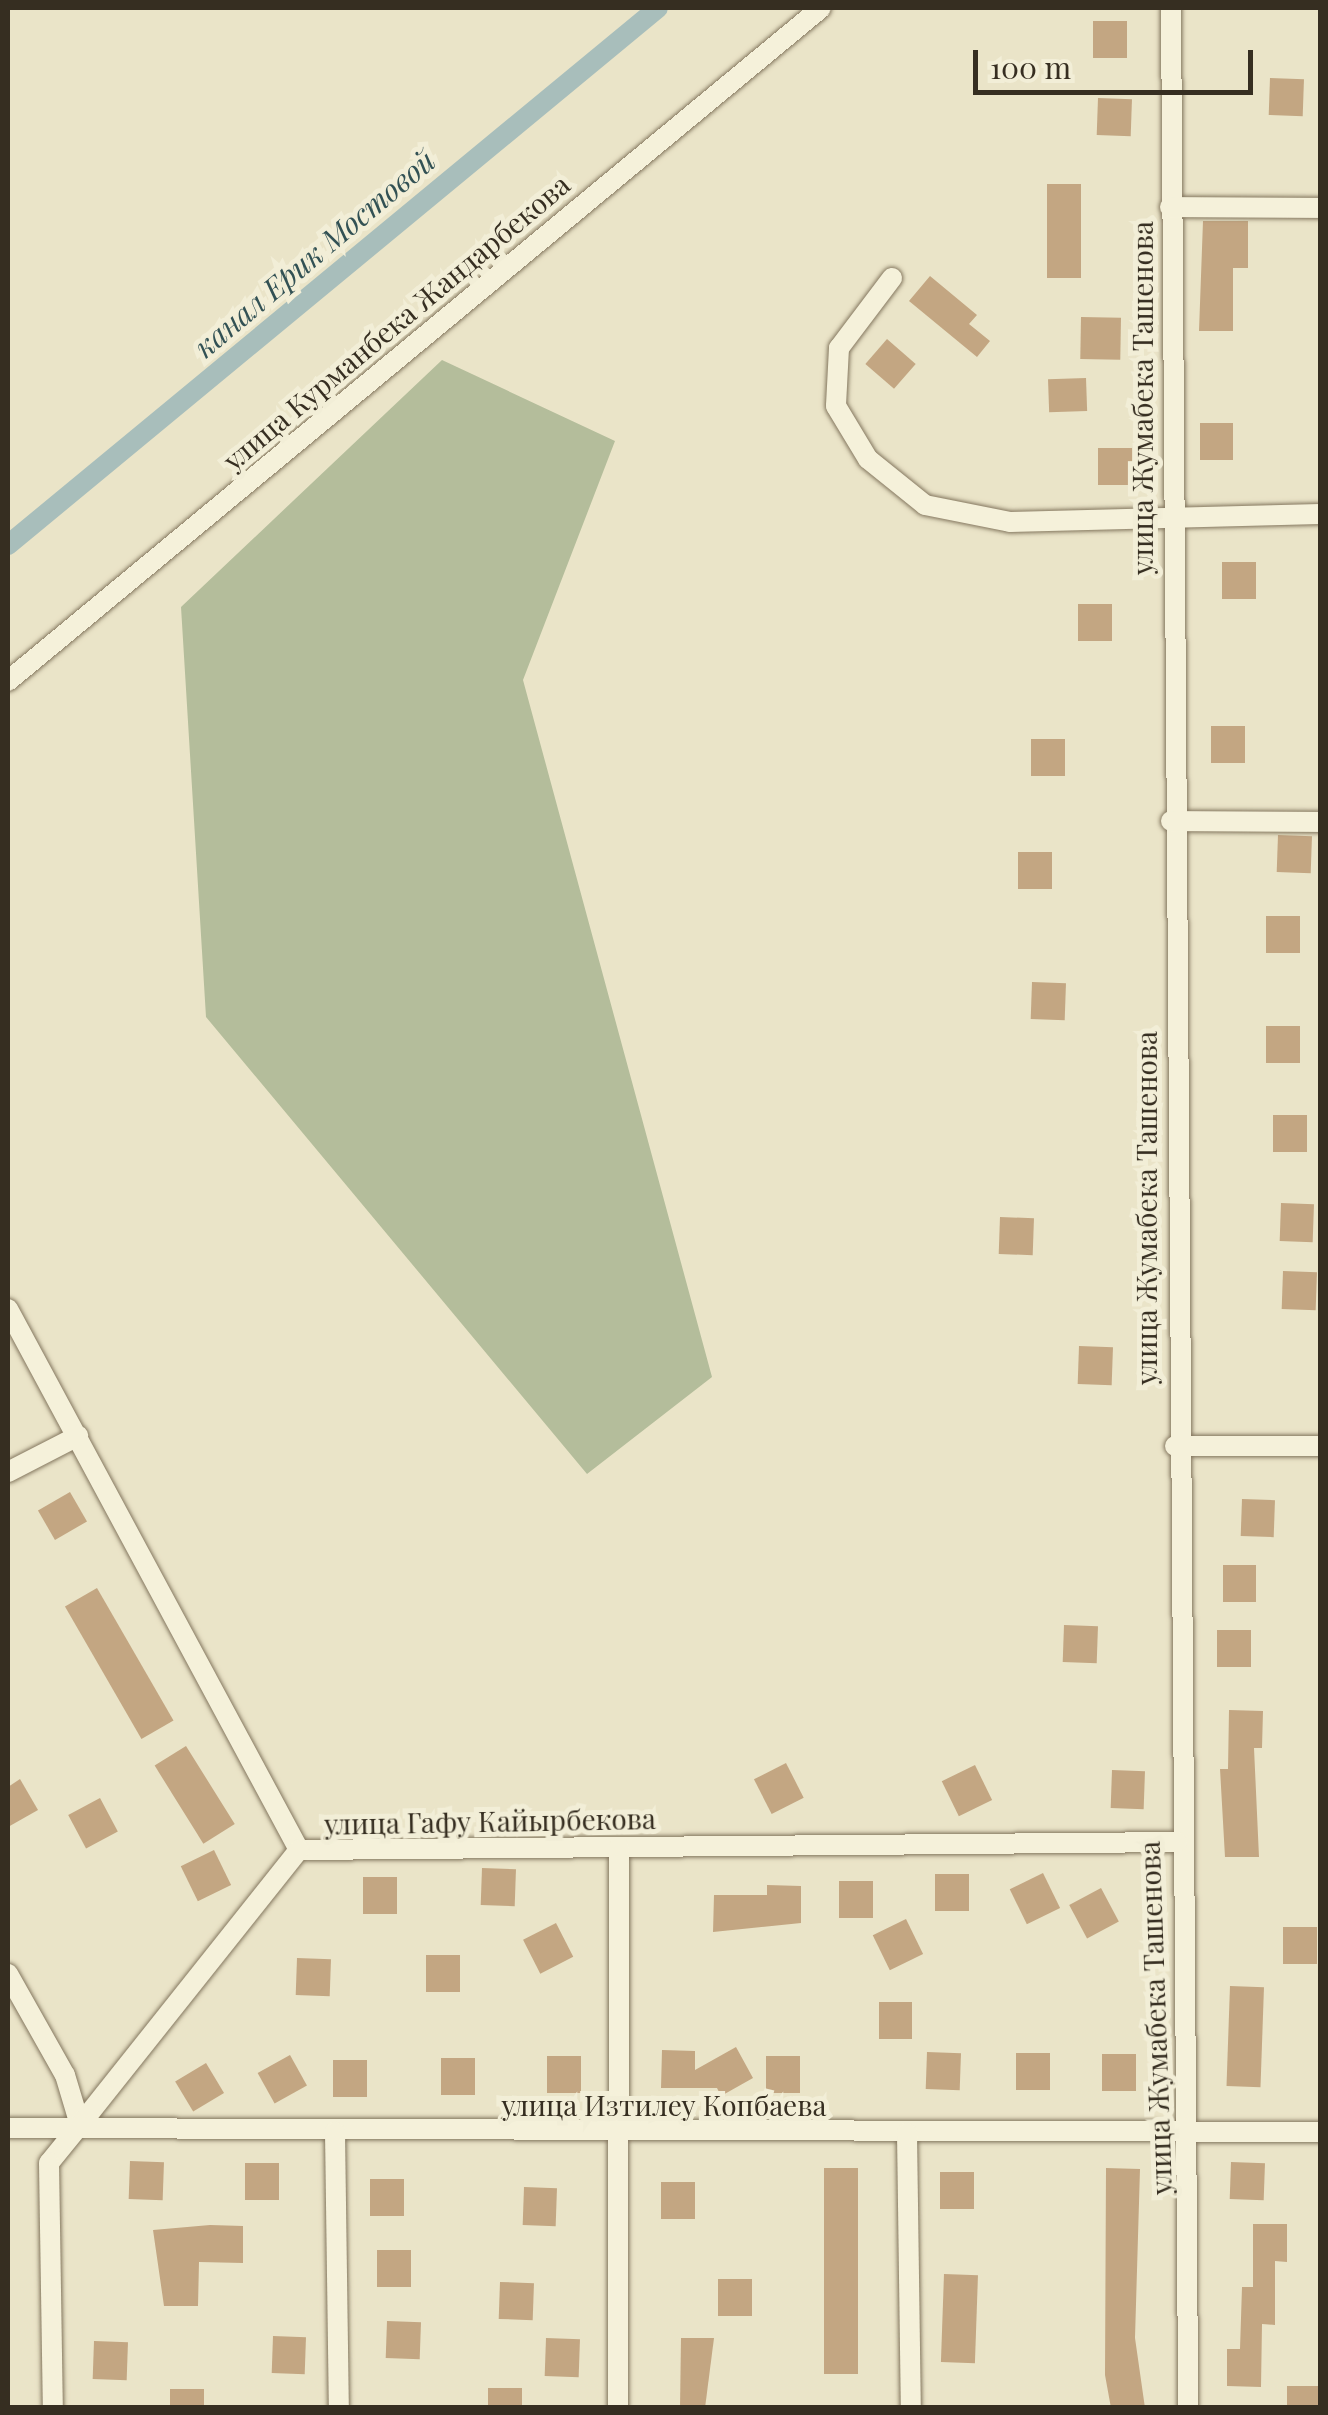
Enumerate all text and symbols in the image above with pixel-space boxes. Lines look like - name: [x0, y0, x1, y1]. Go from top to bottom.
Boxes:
- scale bar: [978, 30, 1258, 92]
- text: 100 m: [990, 47, 1071, 87]
- water label: канал Ерик Мостовой: [186, 142, 442, 364]
- street label: улица Курманбека Жандарбекова: [216, 167, 576, 477]
- street label: улица Жумабека Ташенова: [1125, 221, 1159, 575]
- street label: улица Жумабека Ташенова: [1129, 1031, 1163, 1385]
- street label: улица Гафу Кайырбекова: [324, 1801, 656, 1841]
- street label: улица Жумабека Ташенова: [1132, 1840, 1178, 2196]
- street label: улица Изтилеу Копбаева: [502, 2088, 826, 2122]

